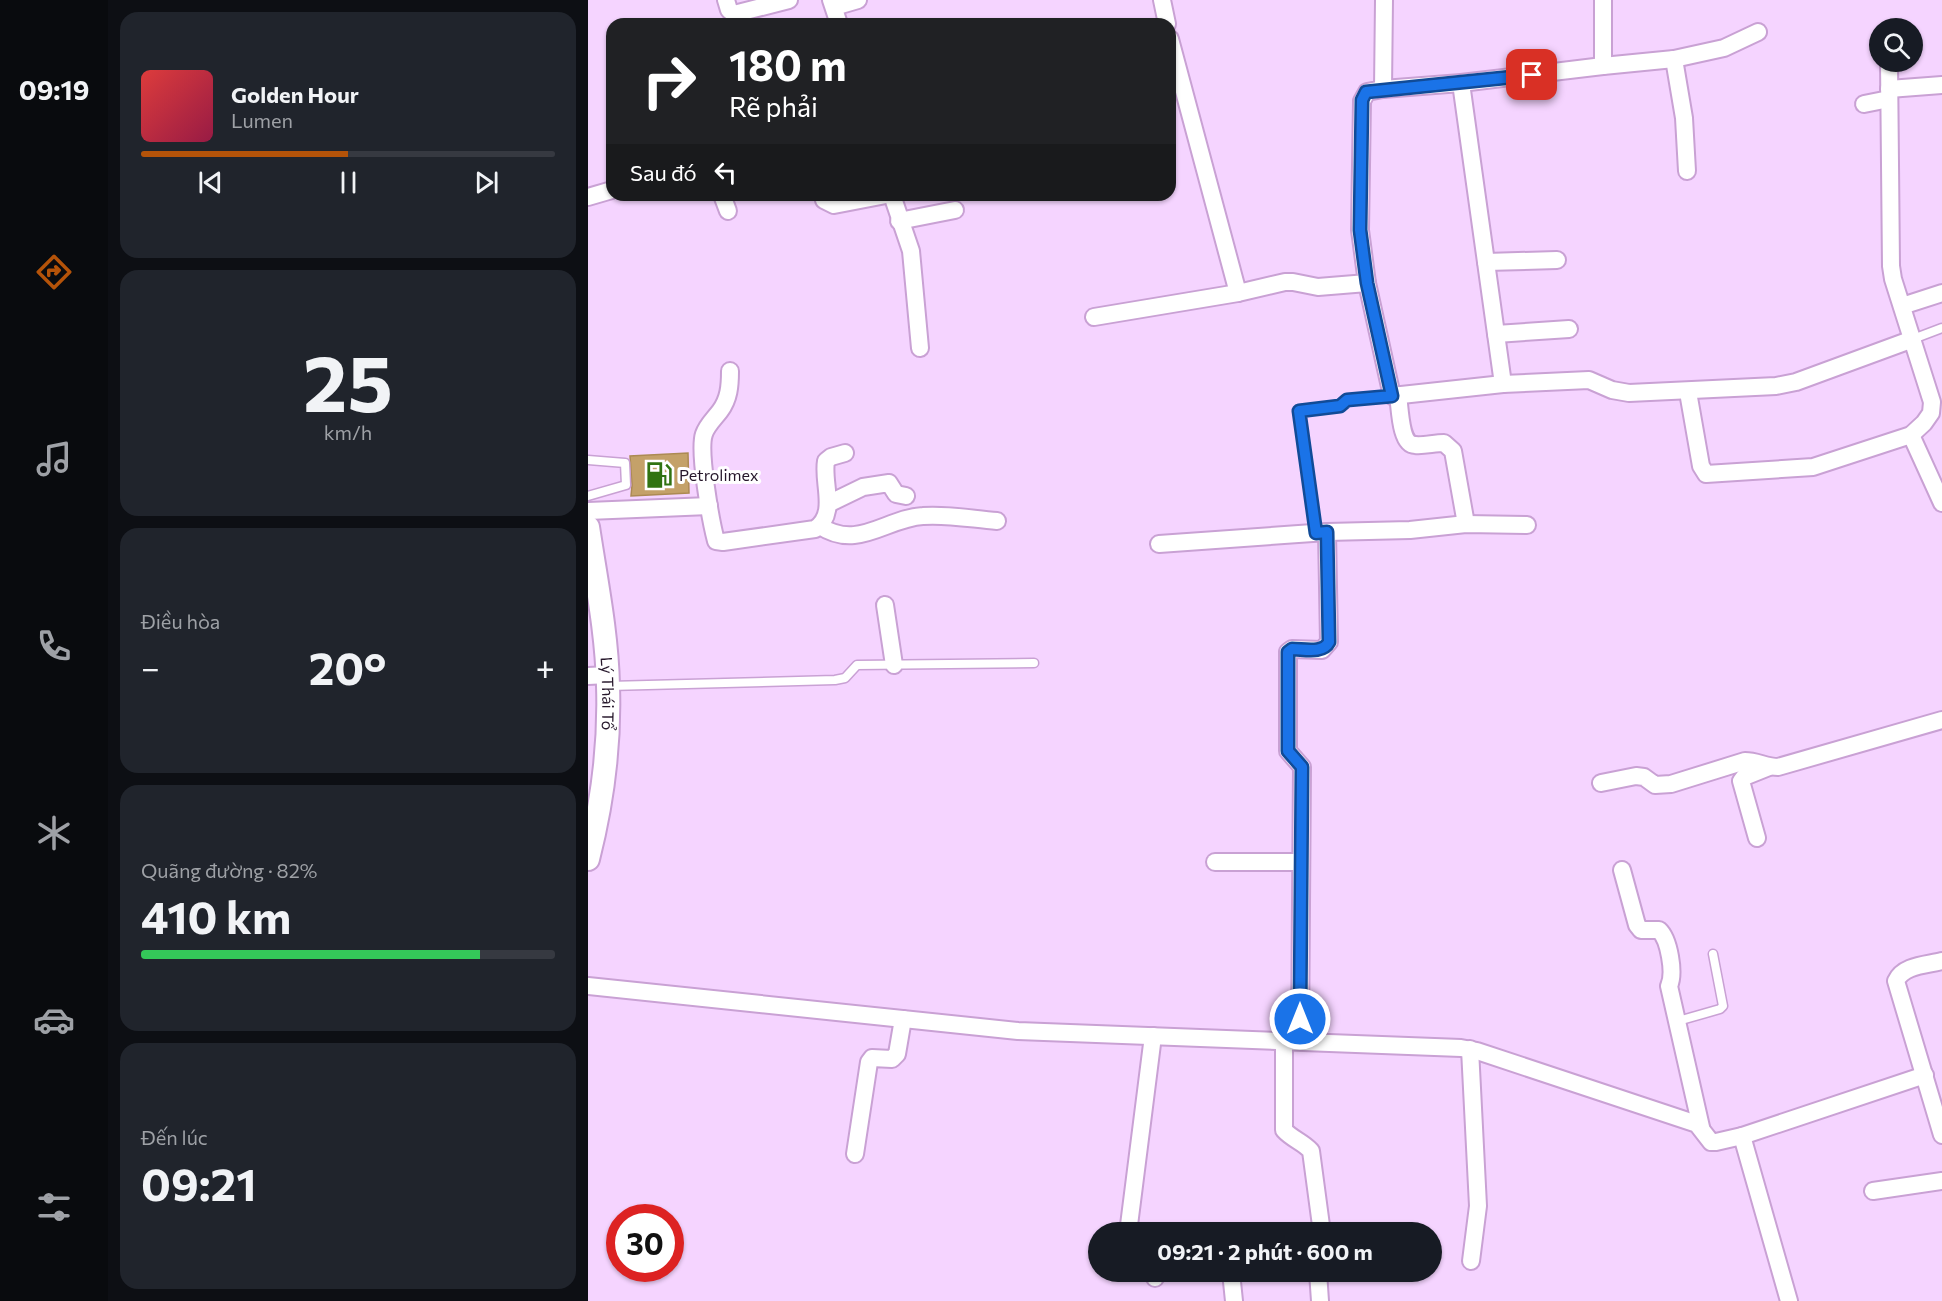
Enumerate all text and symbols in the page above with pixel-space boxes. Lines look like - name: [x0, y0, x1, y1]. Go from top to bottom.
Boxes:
- map controls: [1869, 18, 1923, 72]
- button: search: [1869, 18, 1923, 72]
- text: 180 m: [729, 38, 847, 90]
- icon: right: [630, 42, 708, 120]
- pin: [1506, 49, 1557, 100]
- icon: arrive: [1515, 58, 1548, 91]
- text: 09:19: [19, 73, 89, 106]
- text: Golden Hour: [231, 81, 359, 108]
- text: Rẽ phải: [729, 90, 818, 123]
- text: Lumen: [231, 108, 293, 132]
- icon: left: [709, 156, 742, 189]
- text: Sau đó: [630, 159, 697, 186]
- icon: previous: [194, 166, 227, 199]
- icon: pause: [332, 166, 365, 199]
- icon: next: [470, 166, 503, 199]
- icon: directions: [33, 251, 75, 293]
- text: 25: [303, 333, 393, 428]
- text: km/h: [324, 420, 372, 444]
- icon: music: [33, 438, 75, 480]
- fuel station icon: Petrolimex: [644, 460, 674, 490]
- place label: Petrolimex: [679, 465, 759, 484]
- text: Điều hòa: [141, 609, 220, 633]
- icon: phone: [33, 625, 75, 667]
- text: 20°: [309, 639, 387, 694]
- text: −: [141, 646, 160, 687]
- text: +: [536, 646, 555, 687]
- street label: Lý Thái Tổ: [598, 656, 618, 731]
- icon: climate: [33, 812, 75, 854]
- text: Quãng đường · 82%: [141, 858, 317, 882]
- text: 410 km: [141, 888, 291, 943]
- position arrow: [1268, 987, 1332, 1051]
- icon: car: [33, 999, 75, 1041]
- text: Đến lúc: [141, 1125, 208, 1149]
- text: 09:21: [141, 1155, 257, 1210]
- icon: filters: [33, 1186, 75, 1228]
- speed limit sign: 30: [606, 1204, 684, 1282]
- text: 09:21 · 2 phút · 600 m: [1157, 1238, 1373, 1265]

